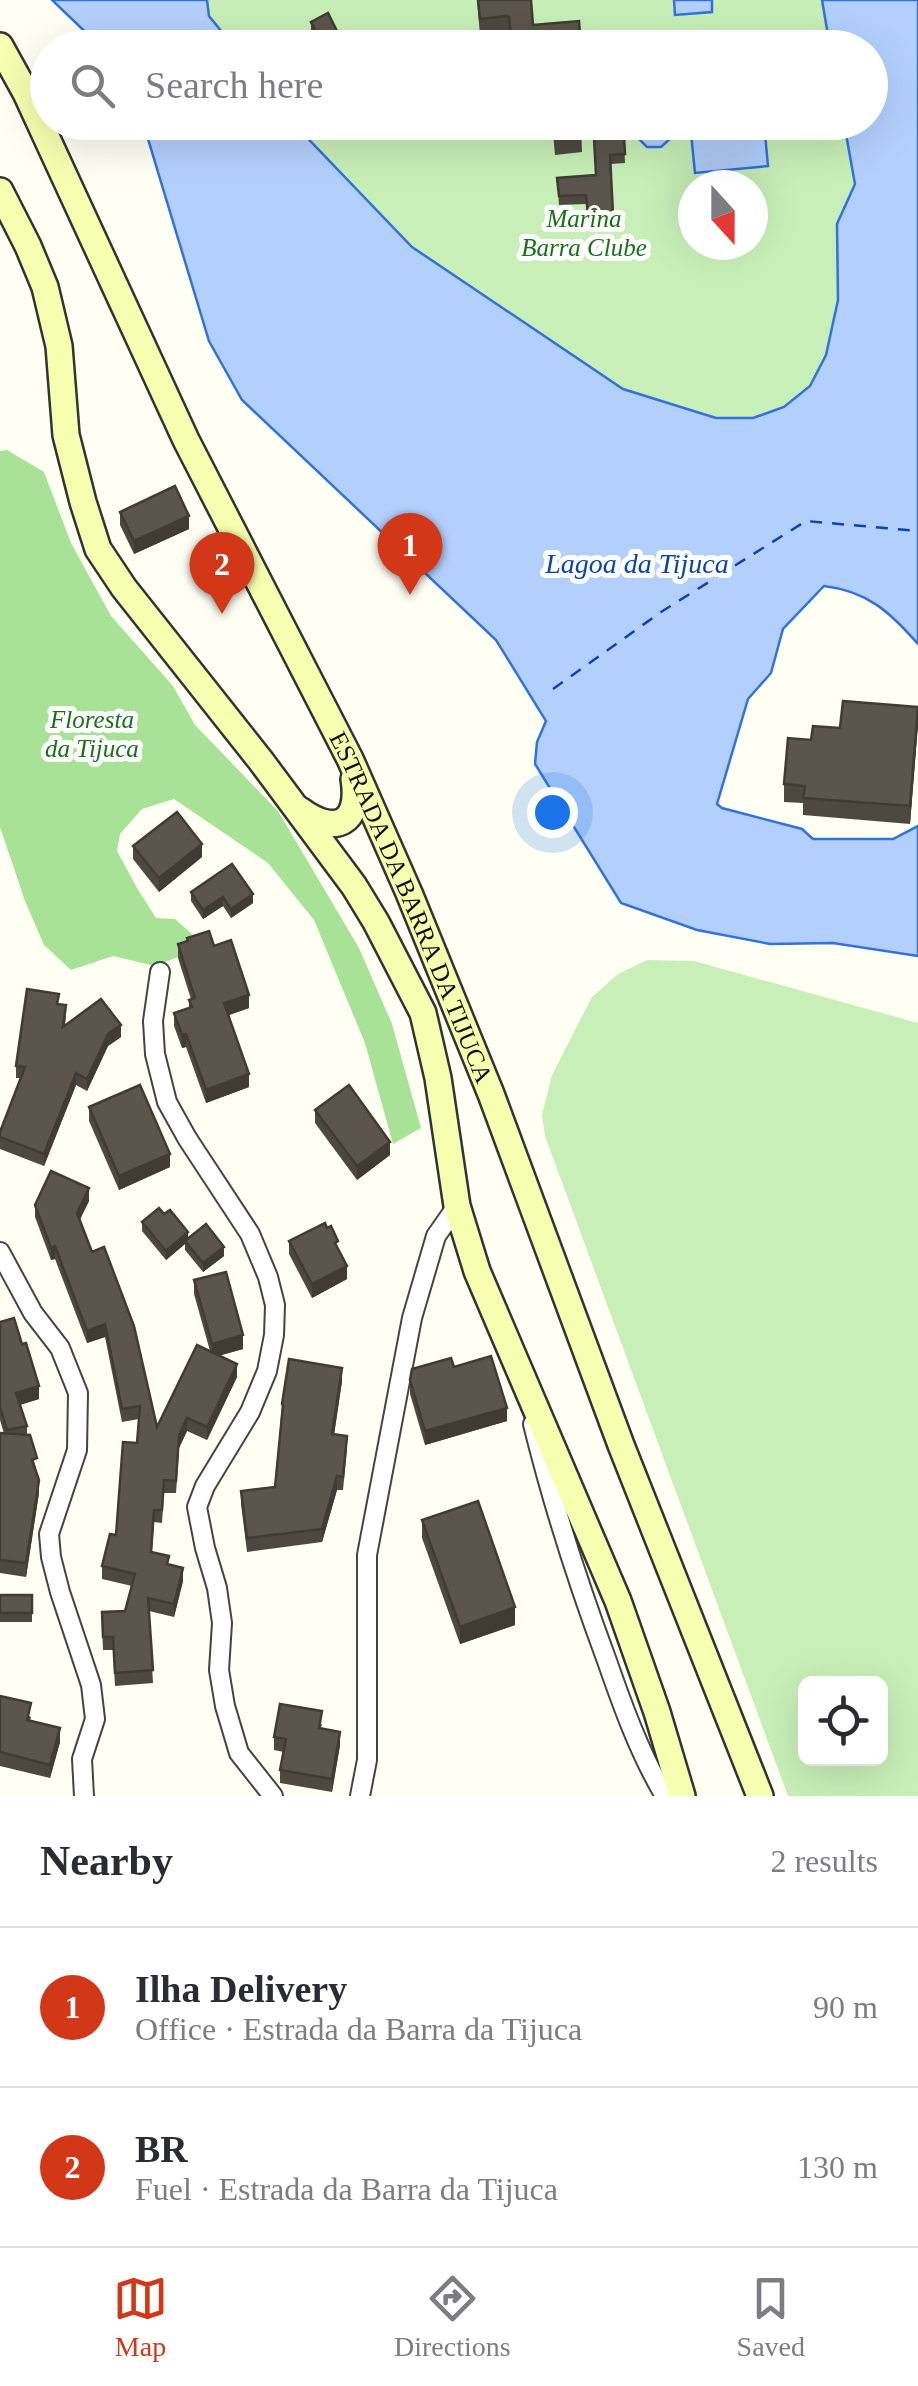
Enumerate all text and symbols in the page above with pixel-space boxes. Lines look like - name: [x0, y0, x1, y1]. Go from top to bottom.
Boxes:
- search box: [30, 30, 888, 140]
- icon: search: [65, 58, 120, 113]
- text: Search here: [145, 64, 323, 106]
- north arrow: [678, 170, 768, 260]
- park label: Marina Barra Clube: [521, 205, 647, 261]
- pin: 1: [378, 512, 442, 595]
- pin: 2: [190, 532, 254, 614]
- water label: Lagoa da Tijuca: [544, 548, 729, 579]
- park label: Floresta da Tijuca: [45, 706, 139, 762]
- street label: ESTRADA DA BARRA DA TIJUCA: [324, 727, 498, 1087]
- your location: [527, 787, 578, 838]
- map controls: [798, 1676, 888, 1766]
- button: locate: [798, 1676, 888, 1766]
- text: Nearby: [40, 1838, 173, 1884]
- text: 2 results: [770, 1843, 878, 1879]
- text: Ilha Delivery: [135, 1968, 347, 2010]
- text: 1: [65, 1989, 81, 2025]
- text: 90 m: [813, 1989, 878, 2025]
- text: Office · Estrada da Barra da Tijuca: [135, 2011, 582, 2047]
- text: BR: [135, 2128, 188, 2170]
- text: 2: [65, 2149, 81, 2185]
- text: 130 m: [797, 2149, 878, 2185]
- text: Fuel · Estrada da Barra da Tijuca: [135, 2171, 558, 2207]
- tab: Map: [113, 2271, 168, 2363]
- tab: Directions: [394, 2271, 511, 2363]
- tab: Saved: [737, 2271, 805, 2363]

